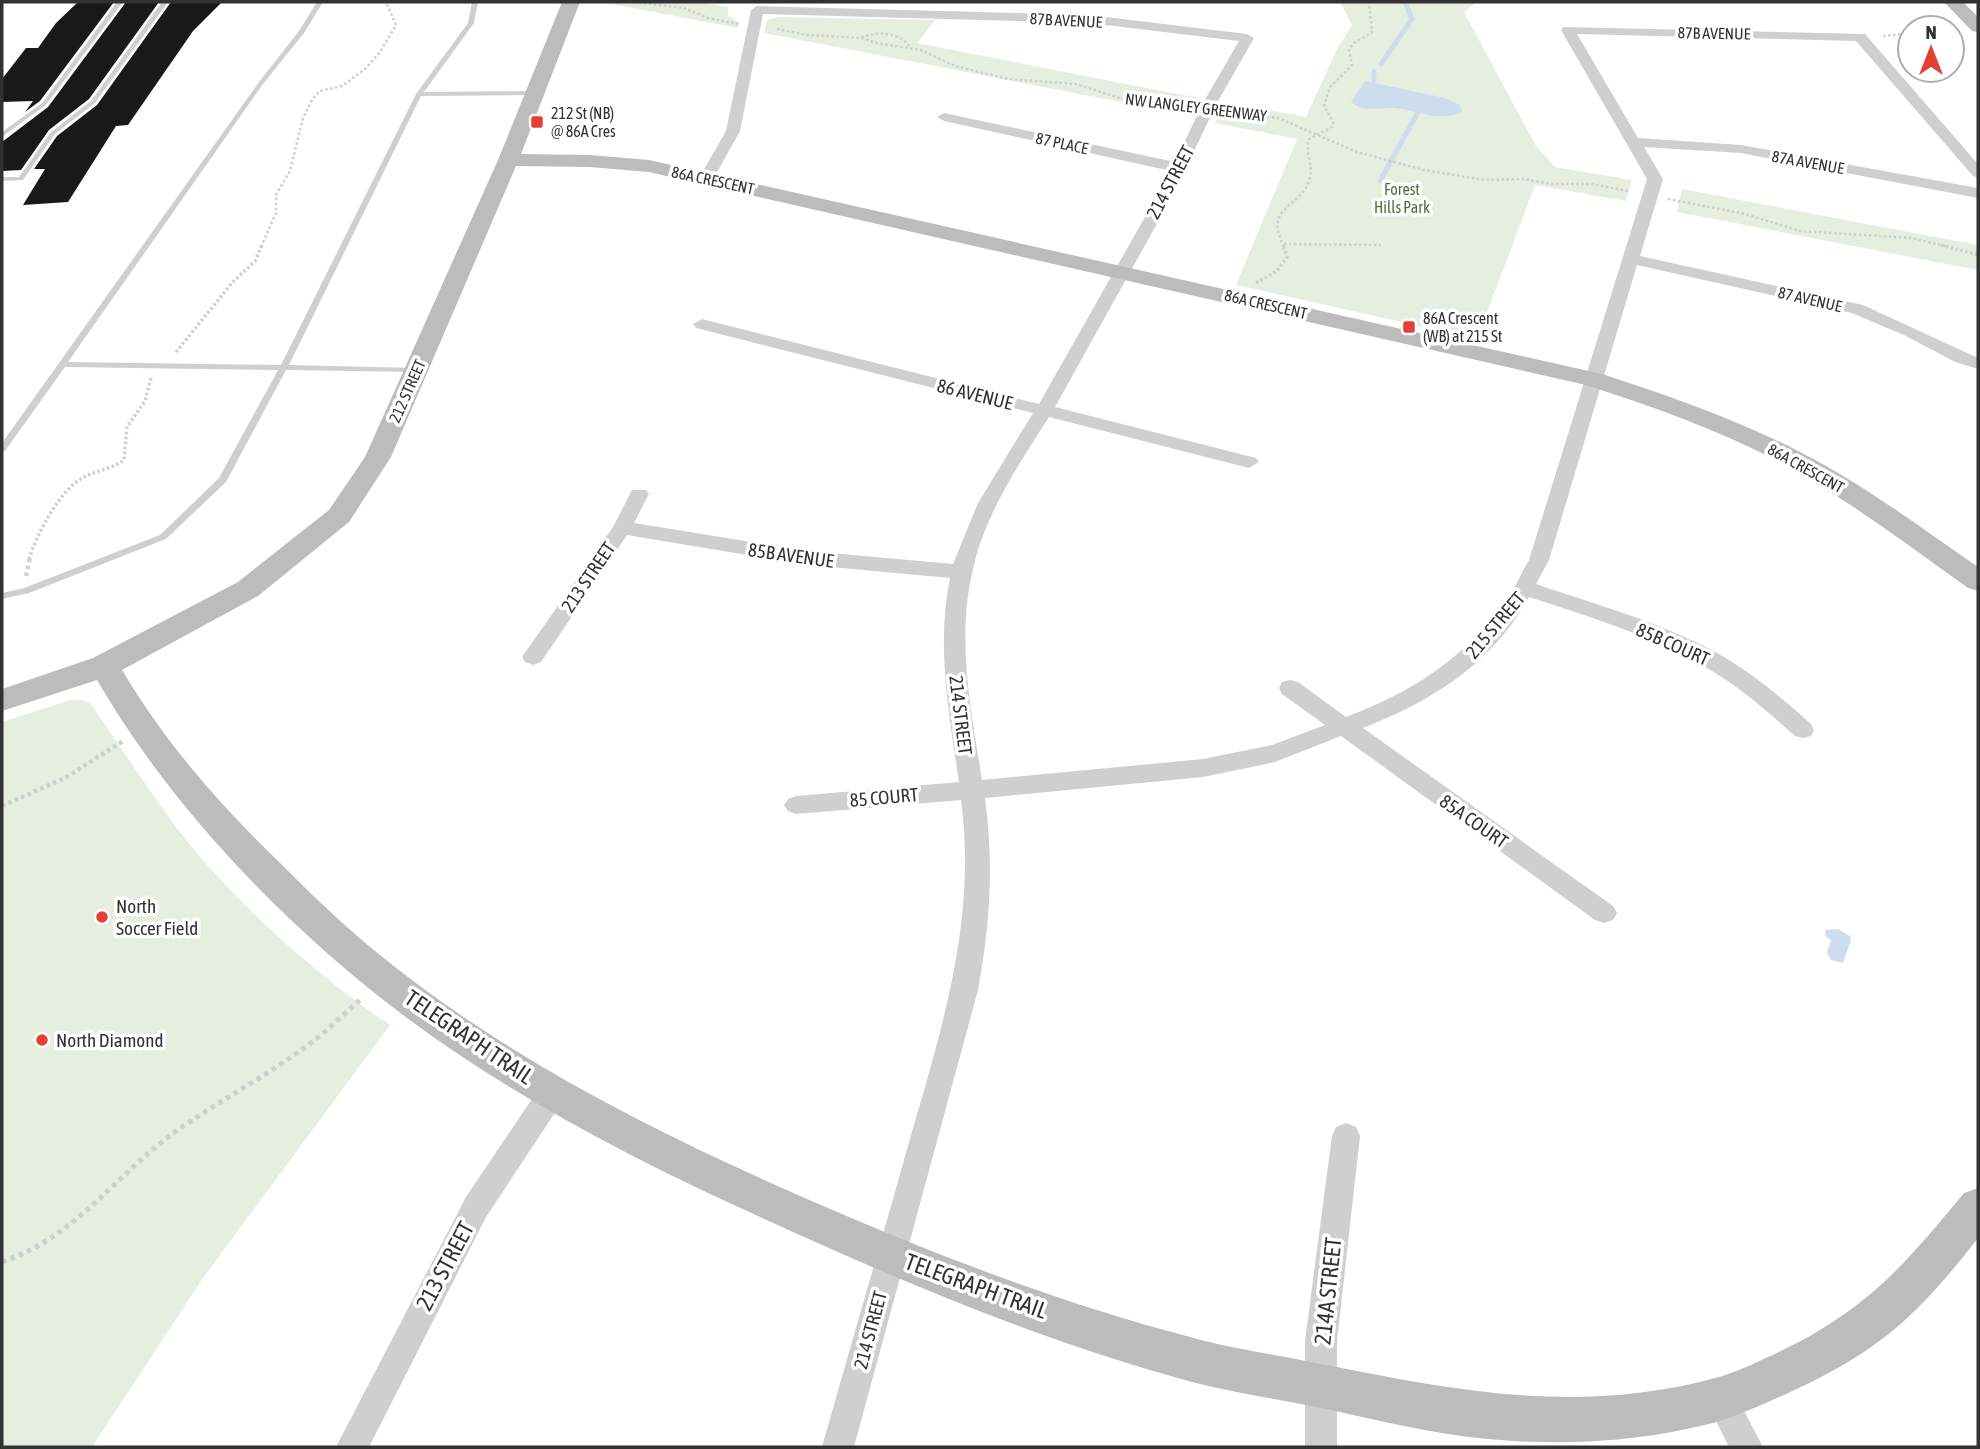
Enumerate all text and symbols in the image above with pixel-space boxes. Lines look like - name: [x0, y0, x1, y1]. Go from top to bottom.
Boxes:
- street label: 87B AVENUE: [1029, 9, 1103, 31]
- north arrow: [1896, 14, 1966, 84]
- text: N: [1925, 21, 1937, 43]
- street label: 87B AVENUE: [1677, 23, 1751, 43]
- street label: NW LANGLEY GREENWAY: [1124, 89, 1269, 125]
- place label: 212 St (NB) @ 86A Cres: [551, 104, 616, 140]
- marker: 212 St (NB) @ 86A Cres: [529, 114, 545, 130]
- street label: 87 PLACE: [1034, 129, 1090, 157]
- street label: 214 STREET: [1142, 141, 1199, 222]
- street label: 87A AVENUE: [1771, 147, 1846, 177]
- street label: 86A CRESCENT: [670, 162, 756, 198]
- park label: Forest Hills Park: [1374, 180, 1430, 216]
- street label: 87 AVENUE: [1776, 283, 1844, 315]
- street label: 86A CRESCENT: [1223, 286, 1309, 322]
- place label: 86A Crescent (WB) at 215 St: [1423, 309, 1503, 346]
- marker: 86A Crescent (WB) at 215 St: [1401, 319, 1417, 335]
- street label: 212 STREET: [385, 357, 429, 425]
- street label: 86 AVENUE: [935, 374, 1015, 414]
- street label: 86A CRESCENT: [1765, 440, 1847, 496]
- street label: 213 STREET: [557, 537, 620, 616]
- street label: 85B AVENUE: [747, 538, 835, 572]
- street label: 215 STREET: [1461, 587, 1529, 663]
- street label: 85B COURT: [1633, 618, 1714, 670]
- street label: 214 STREET: [945, 674, 977, 757]
- street label: 85 COURT: [849, 783, 920, 811]
- street label: 85A COURT: [1436, 790, 1513, 853]
- place label: North Soccer Field: [116, 895, 198, 939]
- marker: North Soccer Field: [94, 909, 110, 925]
- street label: TELEGRAPH TRAIL: [400, 985, 538, 1089]
- place label: North Diamond: [56, 1029, 164, 1051]
- marker: North Diamond: [34, 1032, 50, 1048]
- street label: 213 STREET: [411, 1217, 479, 1315]
- street label: 214A STREET: [1309, 1236, 1347, 1346]
- street label: TELEGRAPH TRAIL: [902, 1248, 1051, 1324]
- street label: 214 STREET: [849, 1288, 891, 1371]

